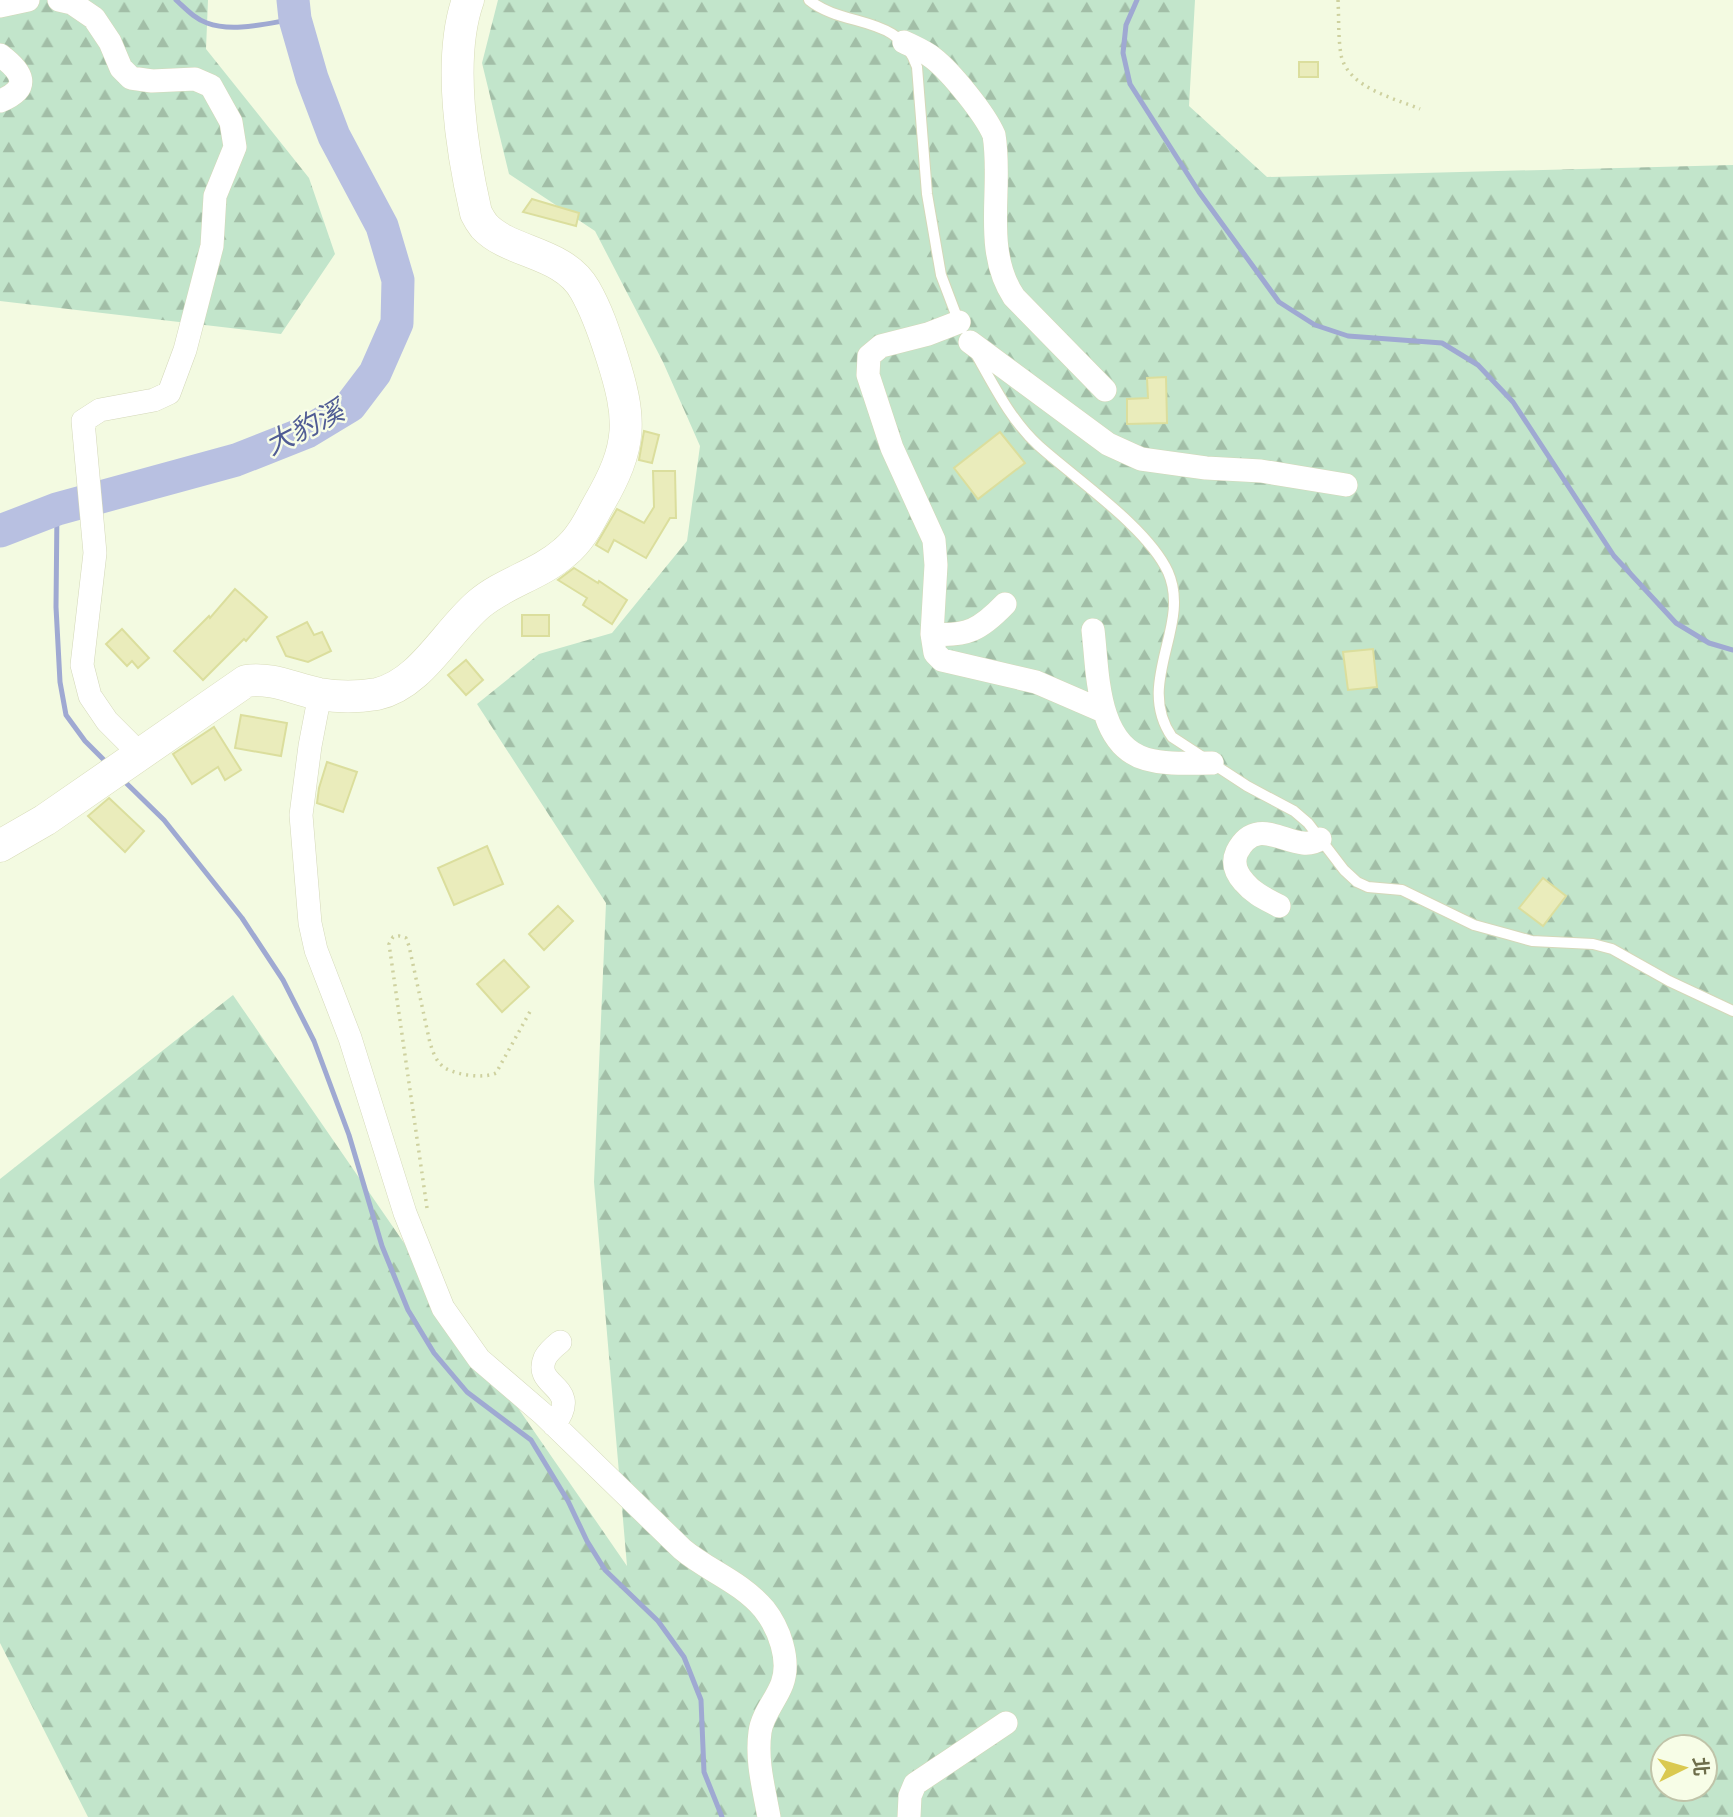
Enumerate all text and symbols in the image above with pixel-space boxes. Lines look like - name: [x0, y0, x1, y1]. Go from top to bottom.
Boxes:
- water label: 大豹溪: [258, 390, 353, 463]
- north arrow: [1649, 1733, 1719, 1803]
- text: 北: [1688, 1756, 1714, 1777]

